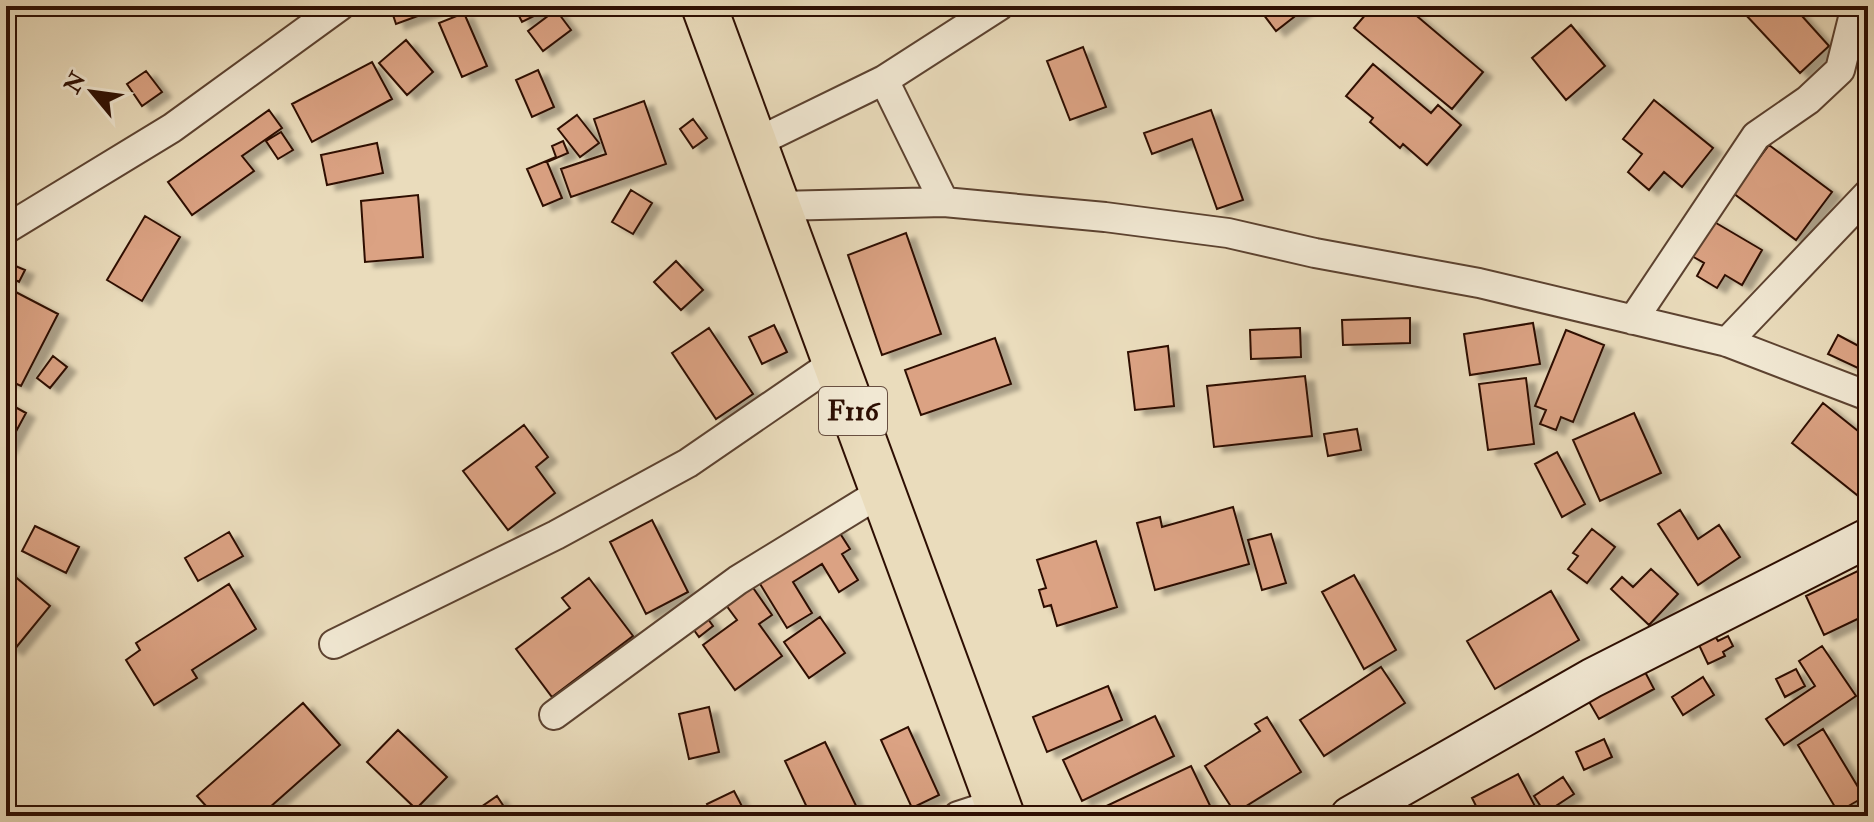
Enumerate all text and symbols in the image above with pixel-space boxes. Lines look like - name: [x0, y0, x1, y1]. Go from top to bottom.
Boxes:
- north arrow: [52, 52, 132, 132]
- text: N: [58, 67, 93, 99]
- road number: F116: [819, 387, 887, 435]

